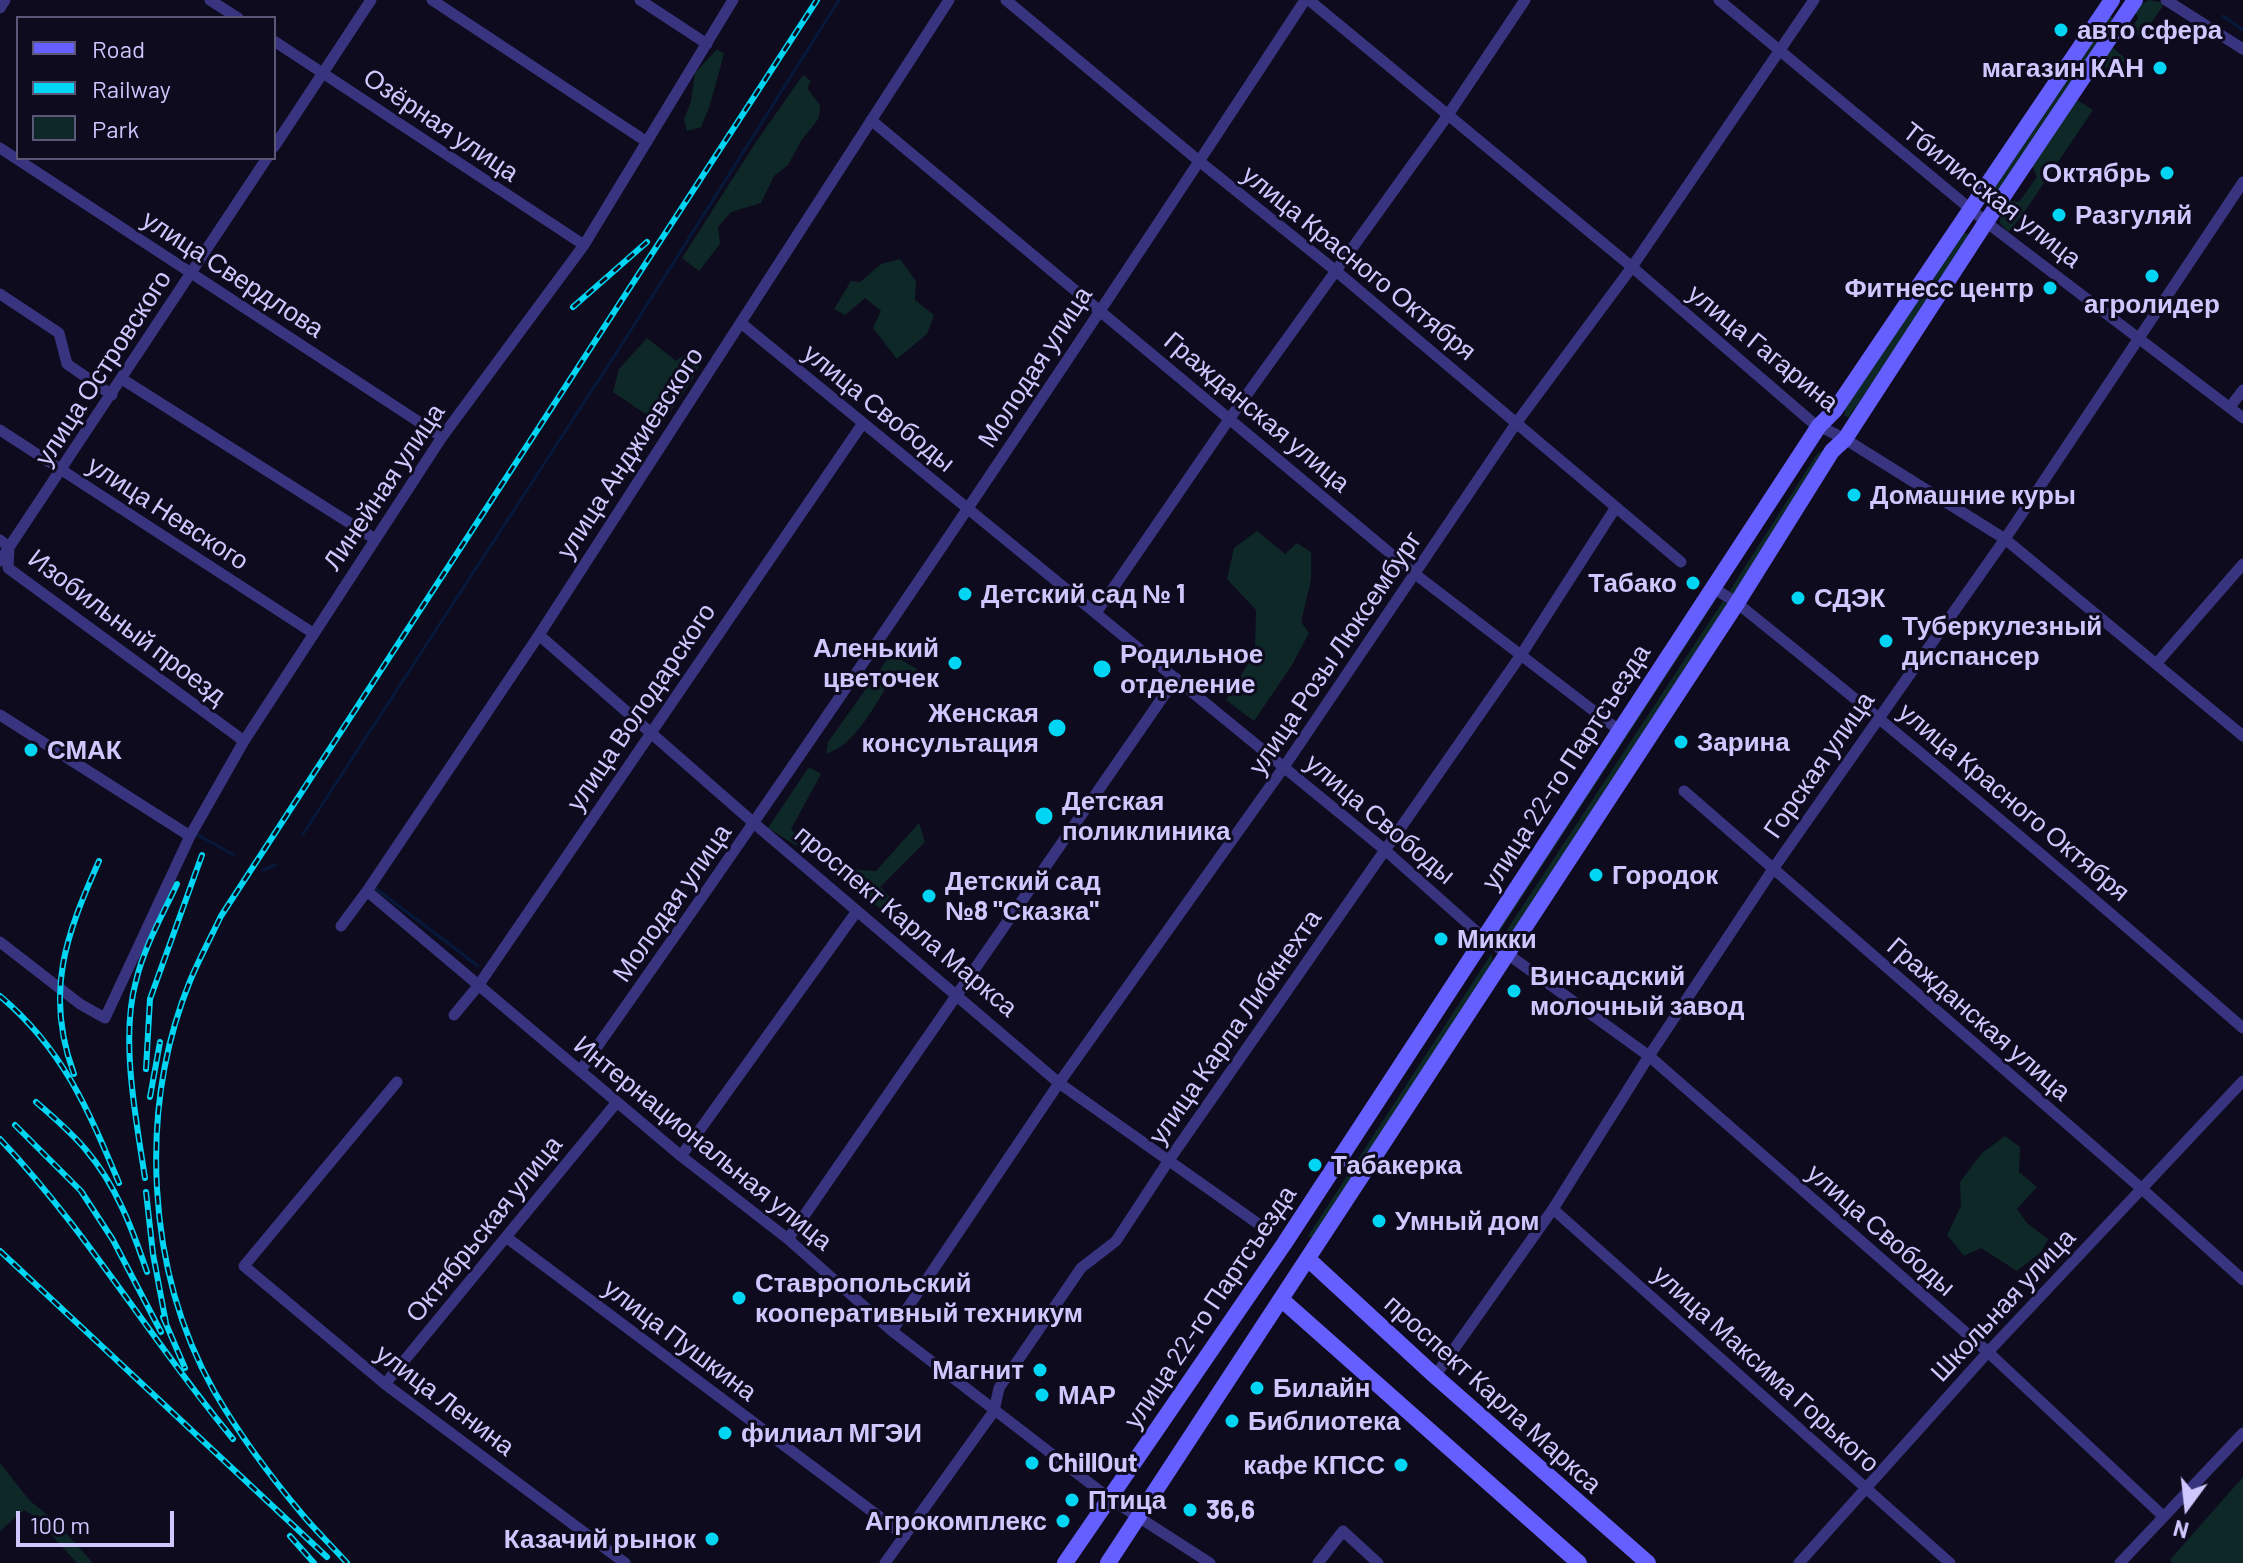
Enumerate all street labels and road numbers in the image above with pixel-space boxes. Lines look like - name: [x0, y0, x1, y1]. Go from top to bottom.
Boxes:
- street label: Озёрная улица: [357, 62, 525, 188]
- street label: Тбилисская улица: [1896, 116, 2088, 274]
- street label: улица Красного Октября: [1236, 159, 1482, 367]
- street label: улица Свердлова: [136, 204, 330, 344]
- street label: улица Островского: [28, 264, 178, 472]
- street label: улица Гагарина: [1681, 278, 1845, 418]
- street label: Молодая улица: [971, 281, 1099, 453]
- street label: Гражданская улица: [1158, 325, 1356, 499]
- street label: улица Свободы: [797, 337, 961, 479]
- street label: улица Анджиевского: [550, 341, 710, 565]
- street label: Линейная улица: [317, 398, 451, 576]
- street label: улица Невского: [82, 449, 254, 577]
- street label: улица Розы Люксембург: [1242, 525, 1428, 781]
- street label: Изобильный проезд: [22, 543, 232, 711]
- street label: улица Володарского: [560, 597, 722, 817]
- street label: улица 22-го Партсъезда: [1475, 639, 1657, 895]
- street label: Горская улица: [1757, 686, 1881, 844]
- street label: улица Красного Октября: [1892, 696, 2136, 908]
- street label: улица Свободы: [1299, 747, 1461, 891]
- street label: Молодая улица: [606, 818, 738, 988]
- street label: проспект Карла Маркса: [788, 819, 1024, 1023]
- street label: улица Карла Либкнехта: [1142, 904, 1328, 1150]
- street label: Гражданская улица: [1881, 931, 2077, 1107]
- street label: Интернациональная улица: [568, 1029, 838, 1257]
- street label: Октябрьская улица: [399, 1129, 569, 1329]
- street label: улица Свободы: [1801, 1157, 1961, 1303]
- street label: улица 22-го Партсъезда: [1117, 1180, 1303, 1434]
- street label: Школьная улица: [1924, 1222, 2082, 1388]
- street label: улица Максима Горького: [1646, 1259, 1886, 1479]
- street label: улица Пушкина: [597, 1272, 763, 1408]
- street label: проспект Карла Маркса: [1378, 1288, 1608, 1500]
- street label: улица Ленина: [369, 1338, 521, 1462]

